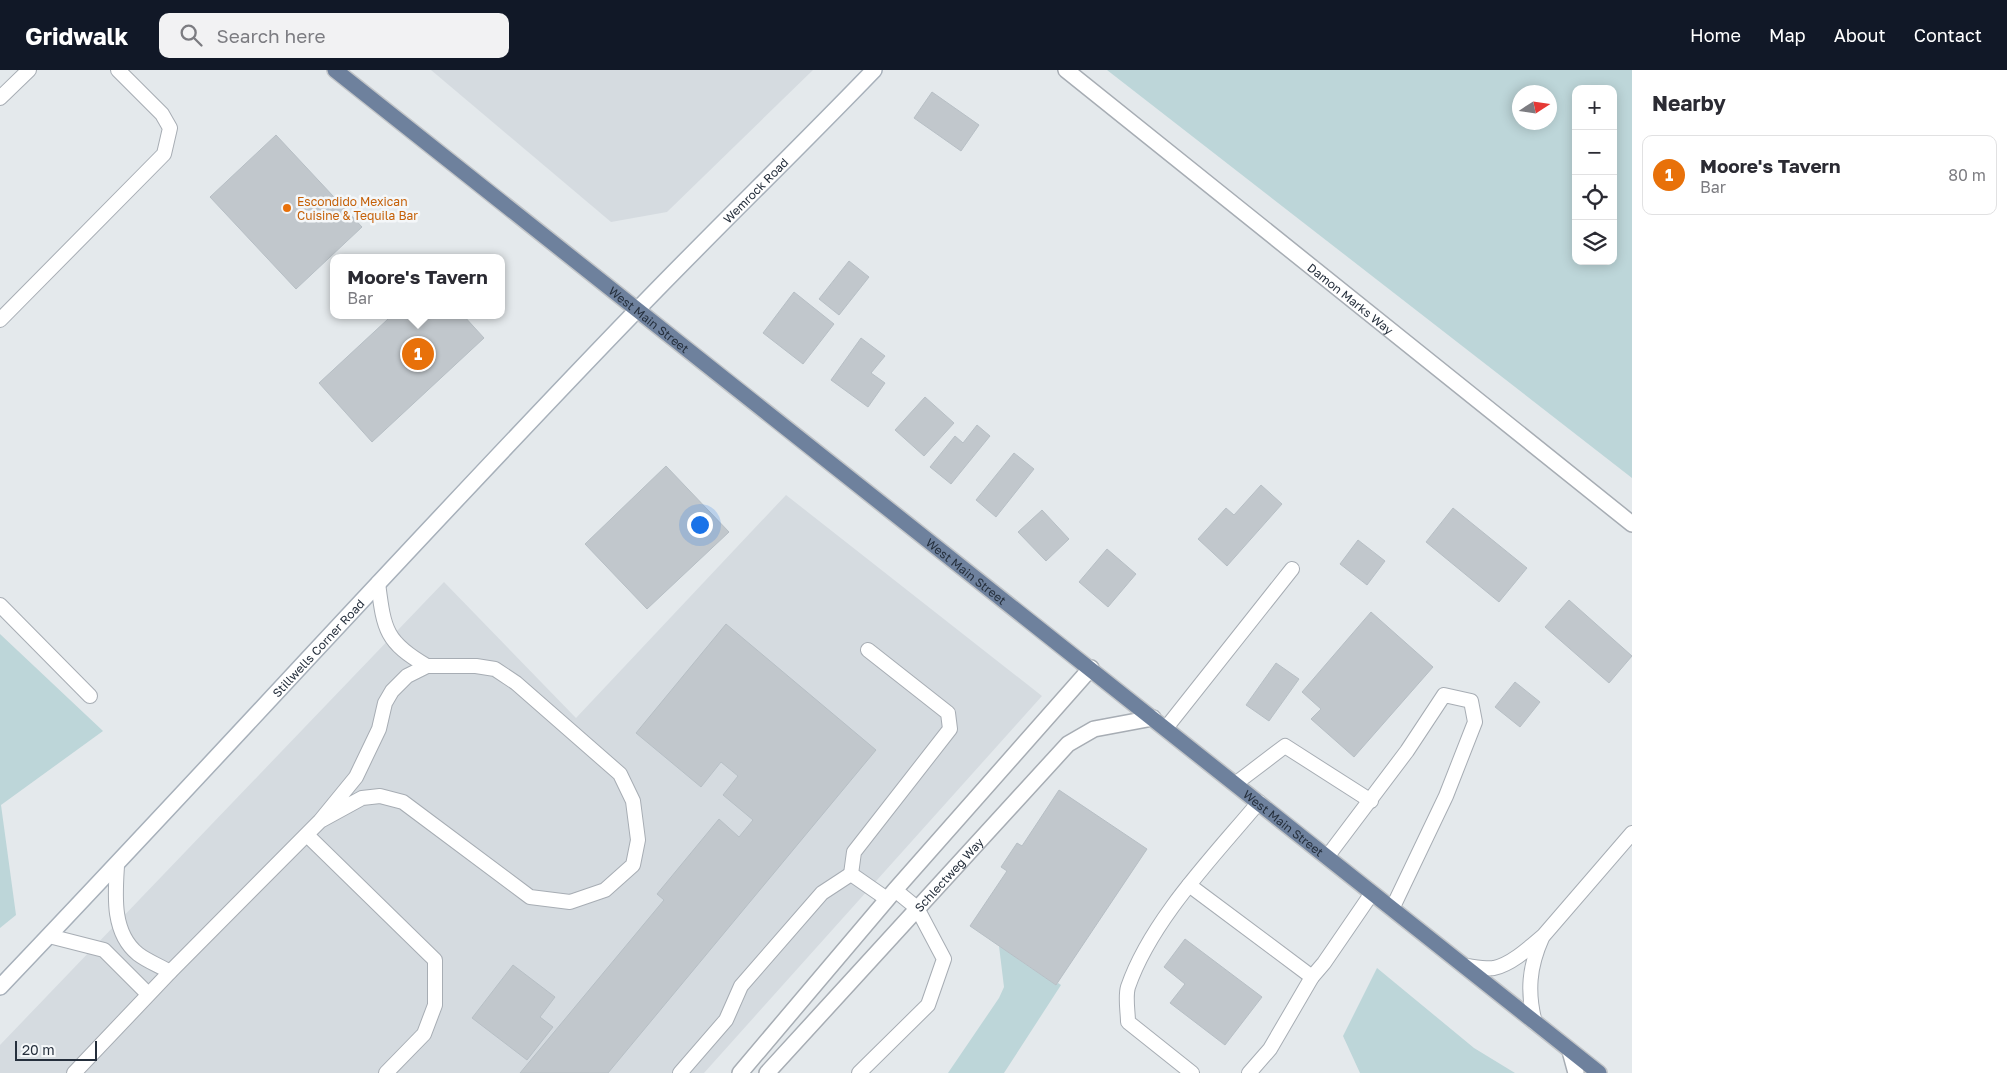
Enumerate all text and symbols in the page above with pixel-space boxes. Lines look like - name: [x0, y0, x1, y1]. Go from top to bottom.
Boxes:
- search box: [159, 13, 509, 58]
- text: Gridwalk: [25, 21, 129, 50]
- icon: search: [177, 21, 205, 49]
- text: Search here: [217, 24, 325, 47]
- text: Home: [1690, 24, 1741, 46]
- text: Map: [1769, 24, 1806, 46]
- text: About: [1834, 24, 1886, 46]
- text: Contact: [1914, 24, 1982, 46]
- north arrow: [1512, 85, 1557, 130]
- map controls: [1572, 85, 1617, 265]
- button: +: [1572, 85, 1617, 130]
- text: Nearby: [1652, 90, 1726, 116]
- button: −: [1572, 130, 1617, 175]
- street label: Wemrock Road: [720, 154, 791, 226]
- text: Moore's Tavern: [1700, 154, 1841, 177]
- text: 1: [1665, 165, 1673, 185]
- text: 80 m: [1948, 165, 1986, 185]
- button: locate: [1572, 175, 1617, 220]
- text: Bar: [1700, 177, 1726, 197]
- place label: Escondido Mexican Cuisine & Tequila Bar: [297, 194, 418, 223]
- marker: Escondido Mexican Cuisine & Tequila Bar: [281, 202, 293, 214]
- button: layers: [1572, 220, 1617, 265]
- popup: [330, 254, 505, 319]
- street label: Damon Marks Way: [1305, 259, 1397, 337]
- text: Moore's Tavern: [347, 265, 488, 288]
- street label: West Main Street: [606, 283, 693, 356]
- text: Bar: [347, 288, 373, 308]
- pin: 1: [402, 335, 434, 373]
- your location: [687, 512, 713, 538]
- street label: West Main Street: [923, 535, 1010, 608]
- street label: Stillwells Corner Road: [269, 596, 367, 700]
- street label: West Main Street: [1240, 786, 1327, 859]
- street label: Schlectweg Way: [911, 834, 986, 915]
- scale bar: [15, 1038, 98, 1061]
- text: 20 m: [22, 1041, 55, 1058]

